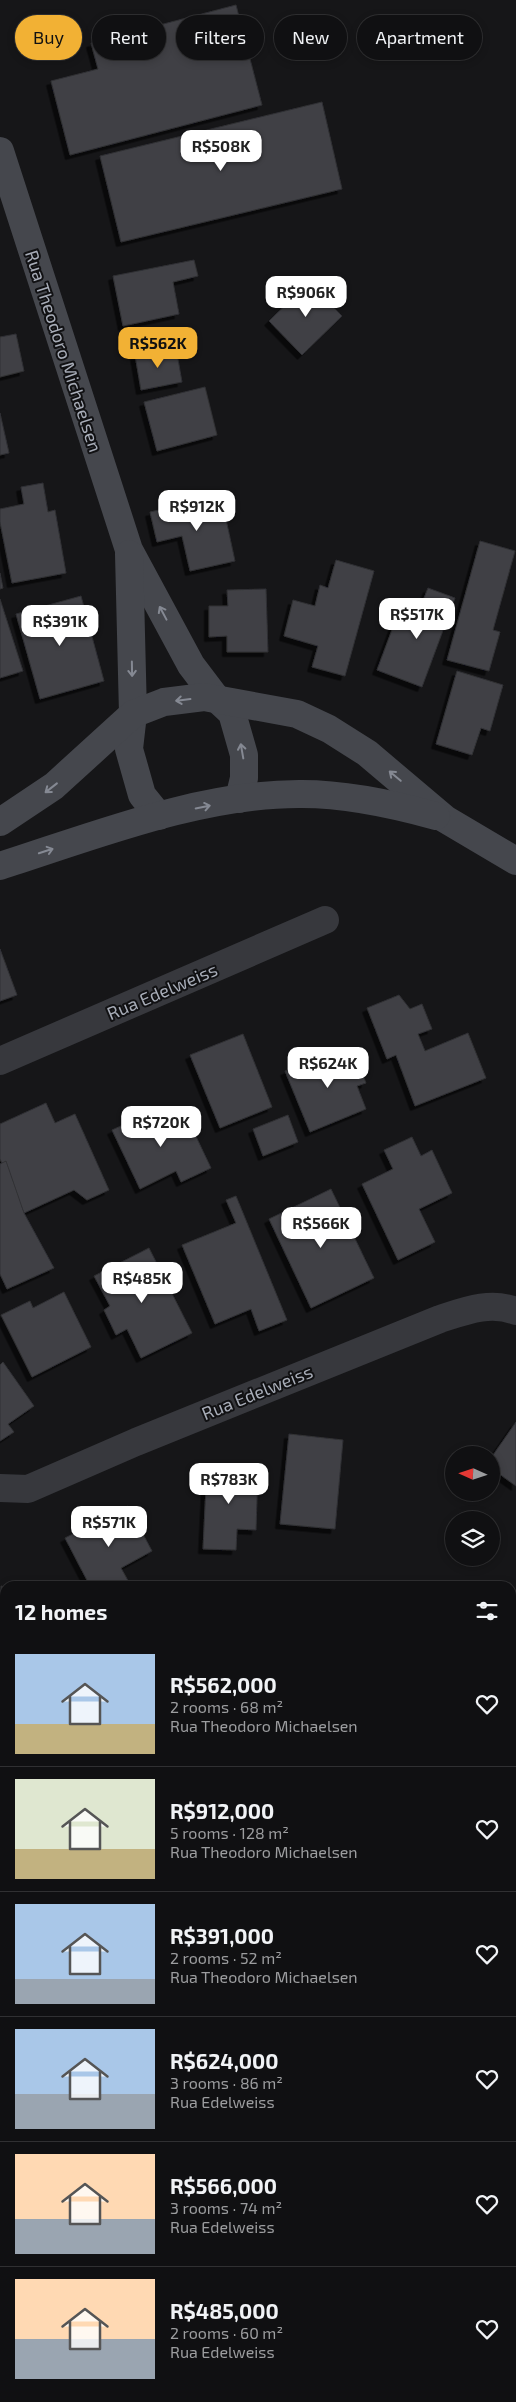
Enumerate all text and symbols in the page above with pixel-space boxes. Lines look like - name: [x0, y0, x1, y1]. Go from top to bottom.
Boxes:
- chip: Buy: [15, 15, 82, 60]
- chip: Rent: [92, 15, 166, 60]
- chip: Filters: [176, 15, 264, 60]
- chip: New: [274, 15, 347, 60]
- chip: Apartment: [357, 15, 482, 60]
- pin: R$508K: [180, 130, 262, 172]
- text: R$508K: [192, 136, 250, 155]
- street label: Rua Theodoro Michaelsen: [21, 247, 107, 455]
- pin: R$906K: [265, 276, 347, 318]
- text: R$906K: [277, 282, 335, 301]
- pin: R$562K: [117, 326, 199, 369]
- text: R$562K: [129, 333, 187, 352]
- pin: R$912K: [156, 490, 238, 532]
- text: R$912K: [169, 496, 225, 515]
- pin: R$517K: [376, 598, 458, 640]
- pin: R$391K: [19, 604, 101, 647]
- text: R$517K: [390, 604, 444, 623]
- one-way arrow: [157, 606, 167, 620]
- text: R$391K: [32, 611, 88, 630]
- one-way arrow: [127, 661, 136, 677]
- one-way arrow: [175, 695, 191, 705]
- one-way arrow: [237, 744, 247, 760]
- one-way arrow: [388, 770, 401, 782]
- one-way arrow: [45, 782, 58, 793]
- one-way arrow: [194, 802, 210, 811]
- one-way arrow: [38, 846, 54, 856]
- street label: Rua Edelweiss: [104, 958, 220, 1024]
- pin: R$624K: [287, 1046, 369, 1089]
- text: R$624K: [299, 1053, 357, 1072]
- pin: R$720K: [120, 1106, 202, 1148]
- text: R$720K: [132, 1112, 190, 1131]
- pin: R$566K: [280, 1206, 362, 1249]
- text: R$566K: [292, 1213, 350, 1232]
- pin: R$485K: [101, 1262, 183, 1304]
- text: R$485K: [113, 1268, 171, 1287]
- street label: Rua Edelweiss: [198, 1360, 316, 1424]
- north arrow: [445, 1446, 500, 1501]
- map controls: [445, 1446, 500, 1566]
- pin: R$783K: [188, 1462, 270, 1505]
- text: R$783K: [200, 1469, 258, 1488]
- pin: R$571K: [68, 1506, 150, 1548]
- button: layers: [445, 1511, 500, 1566]
- text: R$571K: [82, 1512, 136, 1531]
- icon: filters: [473, 1597, 501, 1625]
- text: 12 homes: [15, 1599, 107, 1624]
- text: R$562,000: [170, 1672, 277, 1697]
- icon: home: [55, 1674, 115, 1734]
- icon: heart: [473, 1690, 501, 1718]
- text: 2 rooms · 68 m²: [170, 1697, 283, 1716]
- text: Rua Theodoro Michaelsen: [170, 1716, 358, 1735]
- text: R$912,000: [170, 1798, 274, 1823]
- icon: home: [55, 1799, 115, 1859]
- icon: heart: [473, 1815, 501, 1843]
- text: 5 rooms · 128 m²: [170, 1823, 289, 1842]
- text: Rua Theodoro Michaelsen: [170, 1842, 358, 1861]
- text: R$391,000: [170, 1923, 274, 1948]
- icon: home: [55, 1924, 115, 1984]
- icon: heart: [473, 1940, 501, 1968]
- text: 2 rooms · 52 m²: [170, 1948, 282, 1967]
- text: Rua Theodoro Michaelsen: [170, 1967, 358, 1986]
- text: R$624,000: [170, 2048, 279, 2073]
- icon: home: [55, 2049, 115, 2109]
- icon: heart: [473, 2065, 501, 2093]
- text: 3 rooms · 86 m²: [170, 2073, 283, 2092]
- text: Rua Edelweiss: [170, 2092, 275, 2111]
- text: R$566,000: [170, 2173, 277, 2198]
- icon: home: [55, 2174, 115, 2234]
- icon: heart: [473, 2190, 501, 2218]
- text: 3 rooms · 74 m²: [170, 2198, 282, 2217]
- text: Rua Edelweiss: [170, 2217, 275, 2236]
- text: R$485,000: [170, 2298, 279, 2323]
- icon: home: [55, 2299, 115, 2359]
- icon: heart: [473, 2315, 501, 2343]
- text: 2 rooms · 60 m²: [170, 2323, 283, 2342]
- text: Rua Edelweiss: [170, 2342, 275, 2361]

